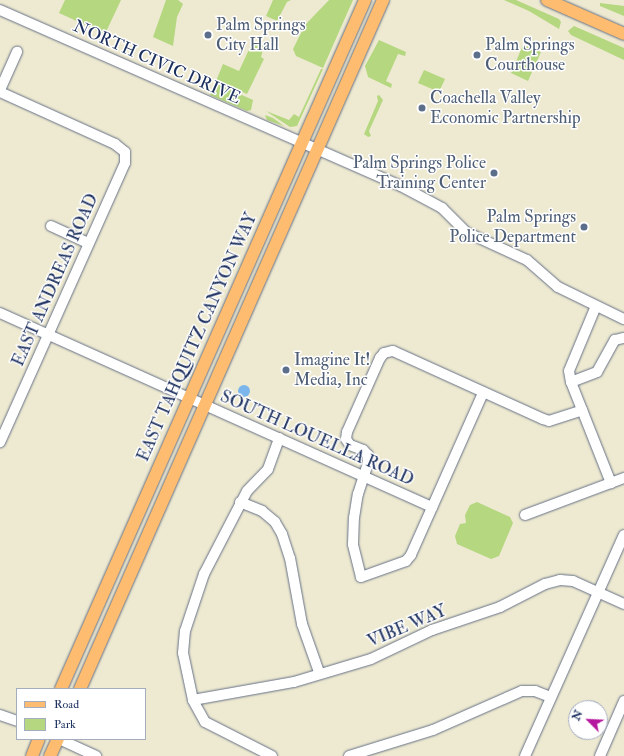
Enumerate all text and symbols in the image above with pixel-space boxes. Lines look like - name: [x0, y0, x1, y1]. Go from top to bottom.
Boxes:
- place label: Palm Springs City Hall: [216, 15, 305, 55]
- street label: NORTH CIVIC DRIVE: [70, 16, 244, 108]
- marker: Palm Springs City Hall: [203, 30, 213, 40]
- place label: Palm Springs Courthouse: [485, 35, 574, 75]
- marker: Palm Springs Courthouse: [472, 50, 482, 60]
- place label: Coachella Valley Economic Partnership: [430, 88, 581, 128]
- marker: Coachella Valley Economic Partnership: [417, 103, 427, 113]
- place label: Palm Springs Police Training Center: [353, 153, 486, 193]
- marker: Palm Springs Police Training Center: [489, 168, 499, 178]
- street label: EAST ANDREAS ROAD: [8, 191, 102, 369]
- place label: Palm Springs Police Department: [449, 207, 576, 247]
- street label: EAST TAHQUITZ CANYON WAY: [133, 209, 261, 465]
- marker: Palm Springs Police Department: [579, 222, 589, 232]
- place label: Imagine It! Media, Inc: [294, 350, 370, 390]
- marker: Imagine It! Media, Inc: [281, 365, 291, 375]
- street label: SOUTH LOUELLA ROAD: [217, 386, 417, 490]
- street label: VIBE WAY: [364, 600, 450, 652]
- legend: [16, 688, 146, 740]
- text: Road: [54, 697, 79, 712]
- north arrow: [568, 700, 608, 740]
- text: N: [570, 708, 585, 722]
- text: Park: [54, 717, 76, 732]

